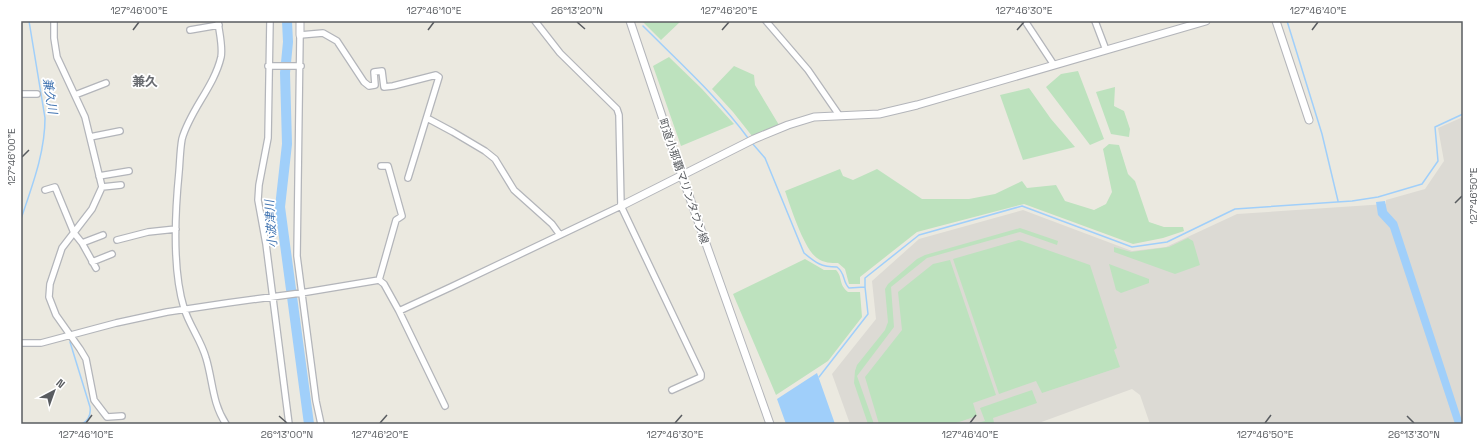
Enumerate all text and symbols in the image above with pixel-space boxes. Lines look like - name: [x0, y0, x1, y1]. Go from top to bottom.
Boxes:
- text: 127°46'00"E: [110, 4, 168, 17]
- text: 127°46'10"E: [407, 4, 462, 17]
- text: 26°13'20"N: [551, 4, 603, 17]
- text: 127°46'20"E: [701, 4, 758, 17]
- text: 127°46'30"E: [996, 4, 1053, 17]
- text: 127°46'40"E: [1290, 4, 1347, 17]
- district label: 兼久: [132, 73, 158, 90]
- water label: 兼久川: [39, 77, 61, 117]
- street label: 町道小那覇マリンタウン線: [656, 116, 712, 246]
- text: 127°46'00"E: [5, 128, 18, 186]
- text: 127°46'50"E: [1467, 167, 1480, 224]
- water label: 小波津川: [261, 198, 281, 249]
- north arrow: [34, 371, 74, 411]
- text: N: [53, 376, 68, 391]
- text: 127°46'10"E: [59, 428, 114, 441]
- text: 26°13'00"N: [261, 428, 313, 441]
- text: 127°46'20"E: [352, 428, 409, 441]
- text: 127°46'30"E: [647, 428, 704, 441]
- text: 127°46'40"E: [942, 428, 999, 441]
- text: 127°46'50"E: [1237, 428, 1294, 441]
- text: 26°13'30"N: [1388, 428, 1440, 441]

